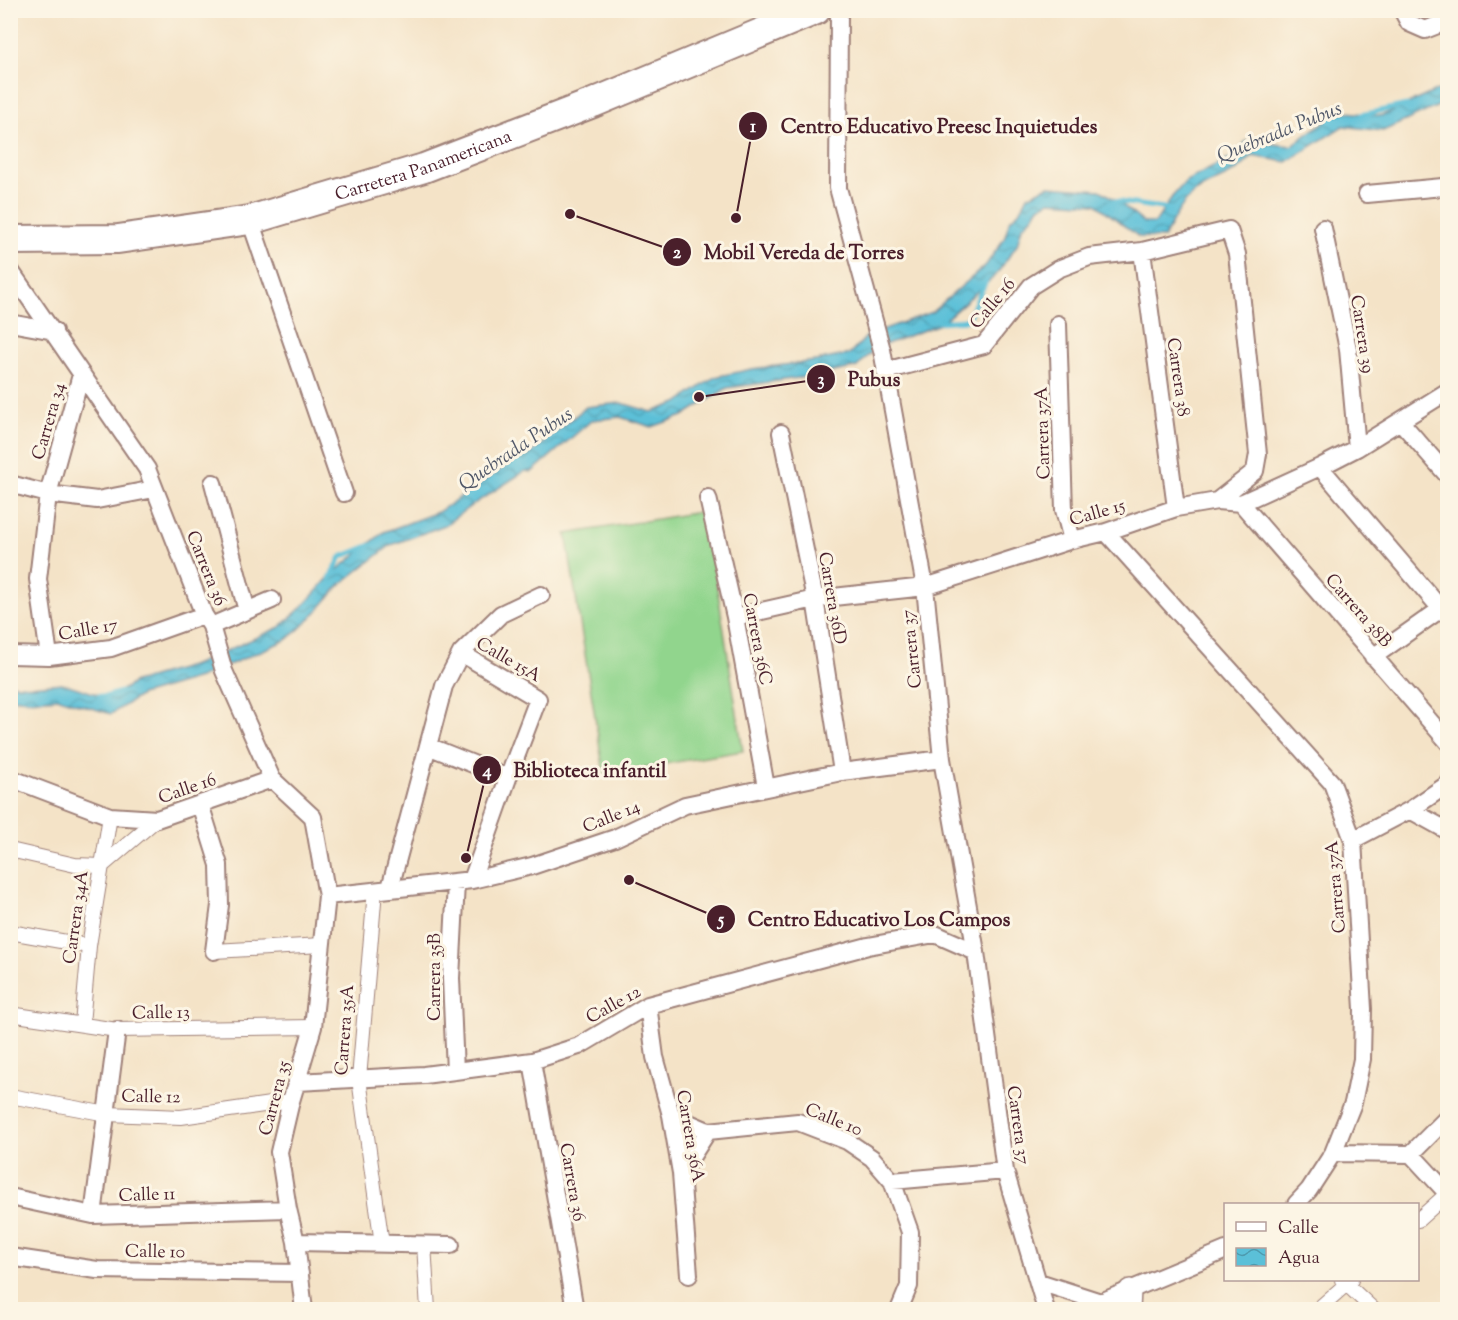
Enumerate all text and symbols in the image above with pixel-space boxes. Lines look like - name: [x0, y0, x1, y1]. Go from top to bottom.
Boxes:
- water label: Quebrada Pubus: [1213, 95, 1347, 172]
- callout: Centro Educativo Preesc Inquietudes: [738, 107, 1109, 145]
- text: Centro Educativo Preesc Inquietudes: [781, 114, 1097, 143]
- text: 1: [750, 115, 757, 141]
- street label: Carretera Panamericana: [332, 125, 516, 209]
- callout: Mobil Vereda de Torres: [662, 233, 916, 271]
- text: Mobil Vereda de Torres: [704, 240, 904, 269]
- text: 2: [673, 241, 682, 267]
- street label: Calle 16: [964, 273, 1023, 336]
- street label: Carrera 39: [1342, 293, 1380, 376]
- street label: Carrera 38: [1159, 336, 1195, 418]
- callout: Pubus: [806, 360, 912, 398]
- text: Pubus: [848, 367, 900, 396]
- text: 3: [817, 368, 825, 394]
- street label: Carrera 34: [26, 380, 73, 463]
- street label: Carrera 37A: [1029, 386, 1059, 480]
- water label: Quebrada Pubus: [453, 401, 580, 499]
- street label: Calle 15: [1067, 494, 1128, 534]
- street label: Carrera 36: [178, 527, 232, 610]
- street label: Carrera 36D: [810, 550, 852, 647]
- street label: Carrera 38B: [1318, 569, 1397, 654]
- street label: Carrera 36C: [734, 591, 778, 688]
- street label: Carrera 37: [896, 608, 930, 690]
- street label: Calle 17: [57, 613, 120, 649]
- street label: Calle 15A: [471, 632, 546, 690]
- callout: Biblioteca infantil: [472, 751, 679, 789]
- text: Biblioteca infantil: [514, 758, 667, 787]
- text: 4: [481, 759, 492, 785]
- street label: Calle 16: [155, 768, 220, 812]
- street label: Calle 14: [579, 795, 644, 841]
- street label: Carrera 37A: [1320, 839, 1354, 934]
- street label: Carrera 34A: [58, 869, 96, 966]
- callout: Centro Educativo Los Campos: [706, 900, 1022, 938]
- text: Centro Educativo Los Campos: [748, 907, 1010, 936]
- text: 5: [716, 908, 725, 934]
- street label: Carrera 35B: [423, 933, 449, 1021]
- street label: Calle 12: [582, 980, 647, 1031]
- street label: Carrera 35A: [330, 983, 362, 1076]
- street label: Calle 13: [132, 1000, 190, 1028]
- street label: Carrera 35: [253, 1058, 298, 1139]
- street label: Calle 12: [121, 1084, 181, 1112]
- street label: Carrera 37: [999, 1084, 1035, 1166]
- street label: Carrera 36A: [668, 1088, 710, 1185]
- street label: Calle 10: [801, 1098, 866, 1144]
- street label: Carrera 36: [551, 1141, 591, 1224]
- street label: Calle 11: [118, 1182, 176, 1210]
- legend: [1224, 1203, 1419, 1281]
- text: Calle: [1278, 1216, 1319, 1242]
- street label: Calle 10: [125, 1239, 185, 1267]
- text: Agua: [1278, 1246, 1320, 1272]

